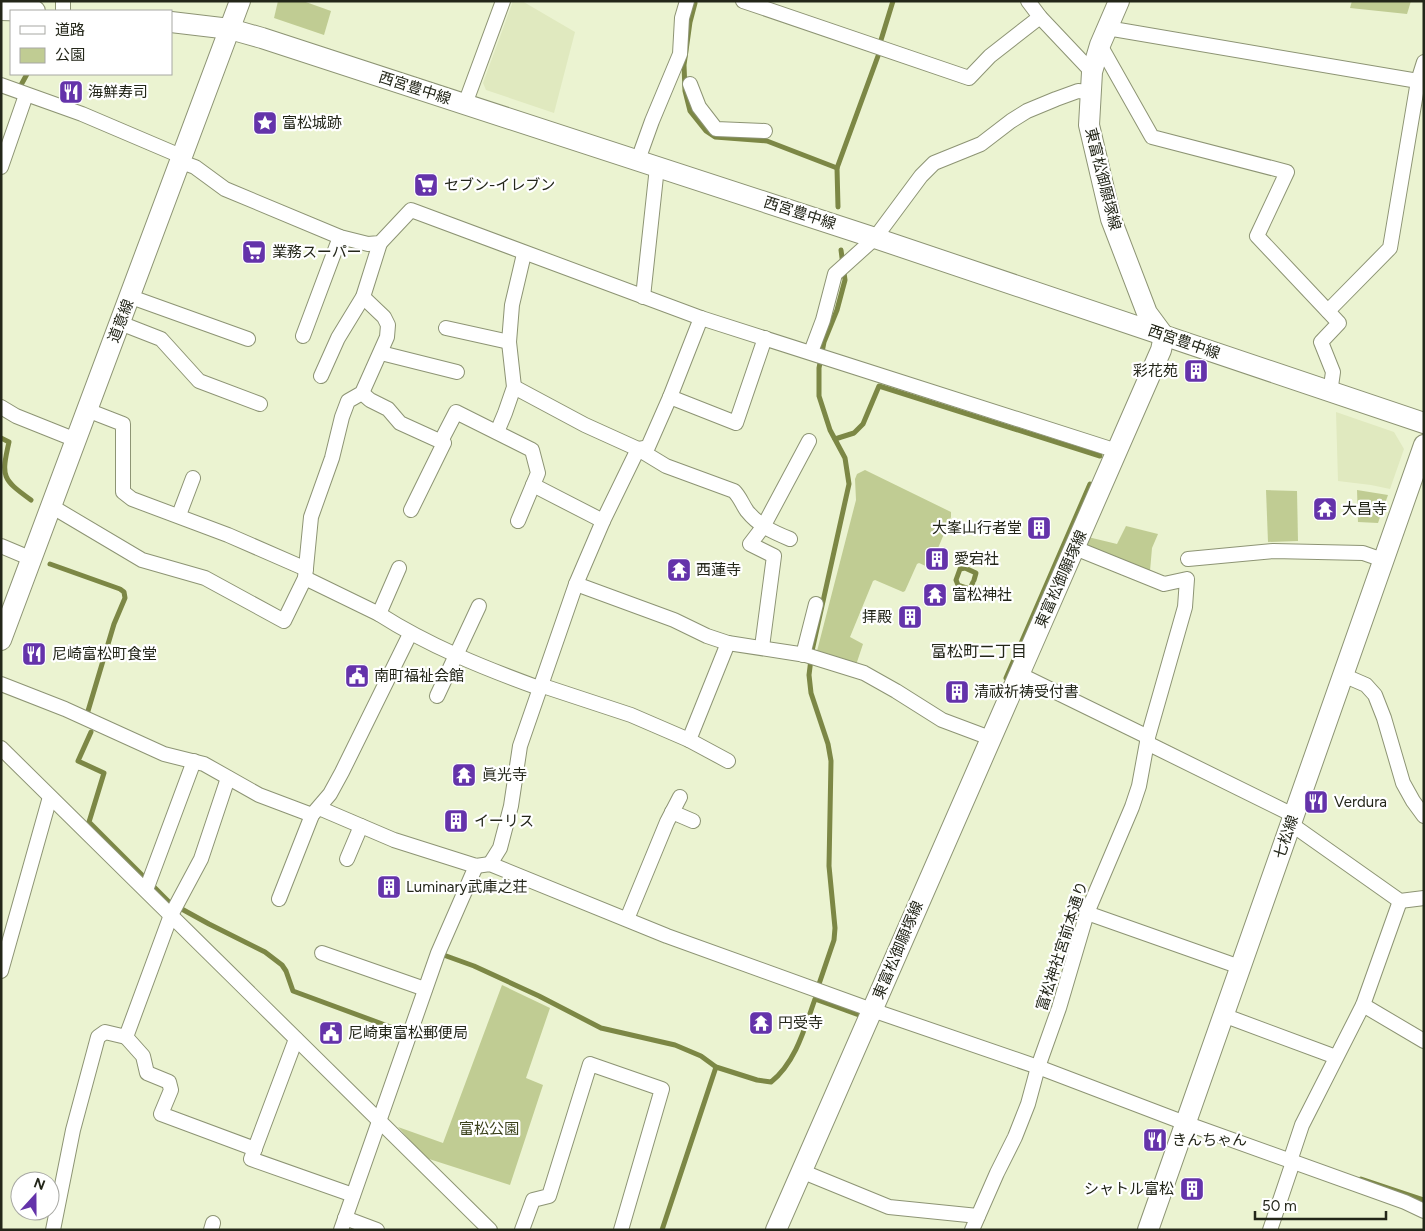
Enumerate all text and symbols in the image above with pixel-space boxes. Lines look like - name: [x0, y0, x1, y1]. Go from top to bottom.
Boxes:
- legend: [10, 10, 172, 75]
- text: 道路: [55, 21, 85, 39]
- text: 公園: [55, 46, 85, 64]
- street label: 西宮豊中線: [377, 68, 453, 108]
- restaurant icon: 海鮮寿司: [58, 79, 84, 105]
- place label: 海鮮寿司: [88, 83, 148, 101]
- place icon: 富松城跡: [252, 110, 278, 136]
- place label: 富松城跡: [282, 114, 342, 132]
- street label: 東富松御願塚線: [1082, 126, 1124, 232]
- supermarket icon: セブン-イレブン: [413, 172, 439, 198]
- place label: セブン-イレブン: [444, 176, 555, 194]
- street label: 西宮豊中線: [762, 193, 838, 233]
- supermarket icon: 業務スーパー: [241, 239, 267, 265]
- place label: 業務スーパー: [272, 243, 362, 261]
- street label: 道意線: [105, 297, 137, 345]
- street label: 西宮豊中線: [1146, 321, 1222, 363]
- building icon: 彩花苑: [1183, 358, 1209, 384]
- place label: 彩花苑: [1133, 362, 1178, 380]
- temple icon: 大昌寺: [1312, 496, 1338, 522]
- place label: 大昌寺: [1342, 500, 1387, 518]
- building icon: 大峯山行者堂: [1026, 515, 1052, 541]
- place label: 大峯山行者堂: [932, 519, 1022, 537]
- street label: 東富松御願塚線: [1031, 527, 1091, 631]
- building icon: 愛宕社: [924, 546, 950, 572]
- place label: 愛宕社: [954, 550, 999, 568]
- temple icon: 西蓮寺: [666, 557, 692, 583]
- place label: 西蓮寺: [696, 561, 741, 579]
- temple icon: 富松神社: [922, 582, 948, 608]
- place label: 富松神社: [952, 586, 1012, 604]
- building icon: 拝殿: [897, 604, 923, 630]
- place label: 拝殿: [862, 608, 892, 626]
- restaurant icon: 尼崎富松町食堂: [21, 641, 47, 667]
- district label: 富松町二丁目: [931, 642, 1027, 661]
- place label: 尼崎富松町食堂: [52, 645, 157, 663]
- public building icon: 南町福祉会館: [344, 663, 370, 689]
- place label: 南町福祉会館: [374, 667, 464, 685]
- building icon: 清祓祈祷受付書: [944, 679, 970, 705]
- place label: 清祓祈祷受付書: [974, 683, 1079, 701]
- temple icon: 眞光寺: [451, 762, 477, 788]
- place label: 眞光寺: [482, 766, 527, 784]
- restaurant icon: Verdura: [1303, 789, 1329, 815]
- place label: Verdura: [1334, 793, 1387, 811]
- building icon: イーリス: [443, 808, 469, 834]
- place label: イーリス: [474, 812, 534, 830]
- street label: 七松線: [1270, 813, 1302, 861]
- building icon: Luminary武庫之荘: [376, 874, 402, 900]
- place label: Luminary武庫之荘: [406, 878, 527, 896]
- street label: 富松神社宮前本通り: [1033, 879, 1091, 1013]
- street label: 東富松御願塚線: [869, 898, 927, 1002]
- temple icon: 円受寺: [748, 1010, 774, 1036]
- place label: 円受寺: [778, 1014, 823, 1032]
- public building icon: 尼崎東富松郵便局: [318, 1020, 344, 1046]
- place label: 尼崎東富松郵便局: [348, 1024, 468, 1042]
- park label: 富松公園: [459, 1120, 519, 1138]
- restaurant icon: きんちゃん: [1142, 1127, 1168, 1153]
- place label: きんちゃん: [1172, 1131, 1247, 1149]
- north arrow: [10, 1171, 60, 1221]
- text: N: [31, 1174, 48, 1194]
- building icon: シャトル富松: [1179, 1176, 1205, 1202]
- place label: シャトル富松: [1084, 1180, 1174, 1198]
- scale bar: [1255, 1188, 1386, 1220]
- text: 50 m: [1262, 1197, 1297, 1215]

